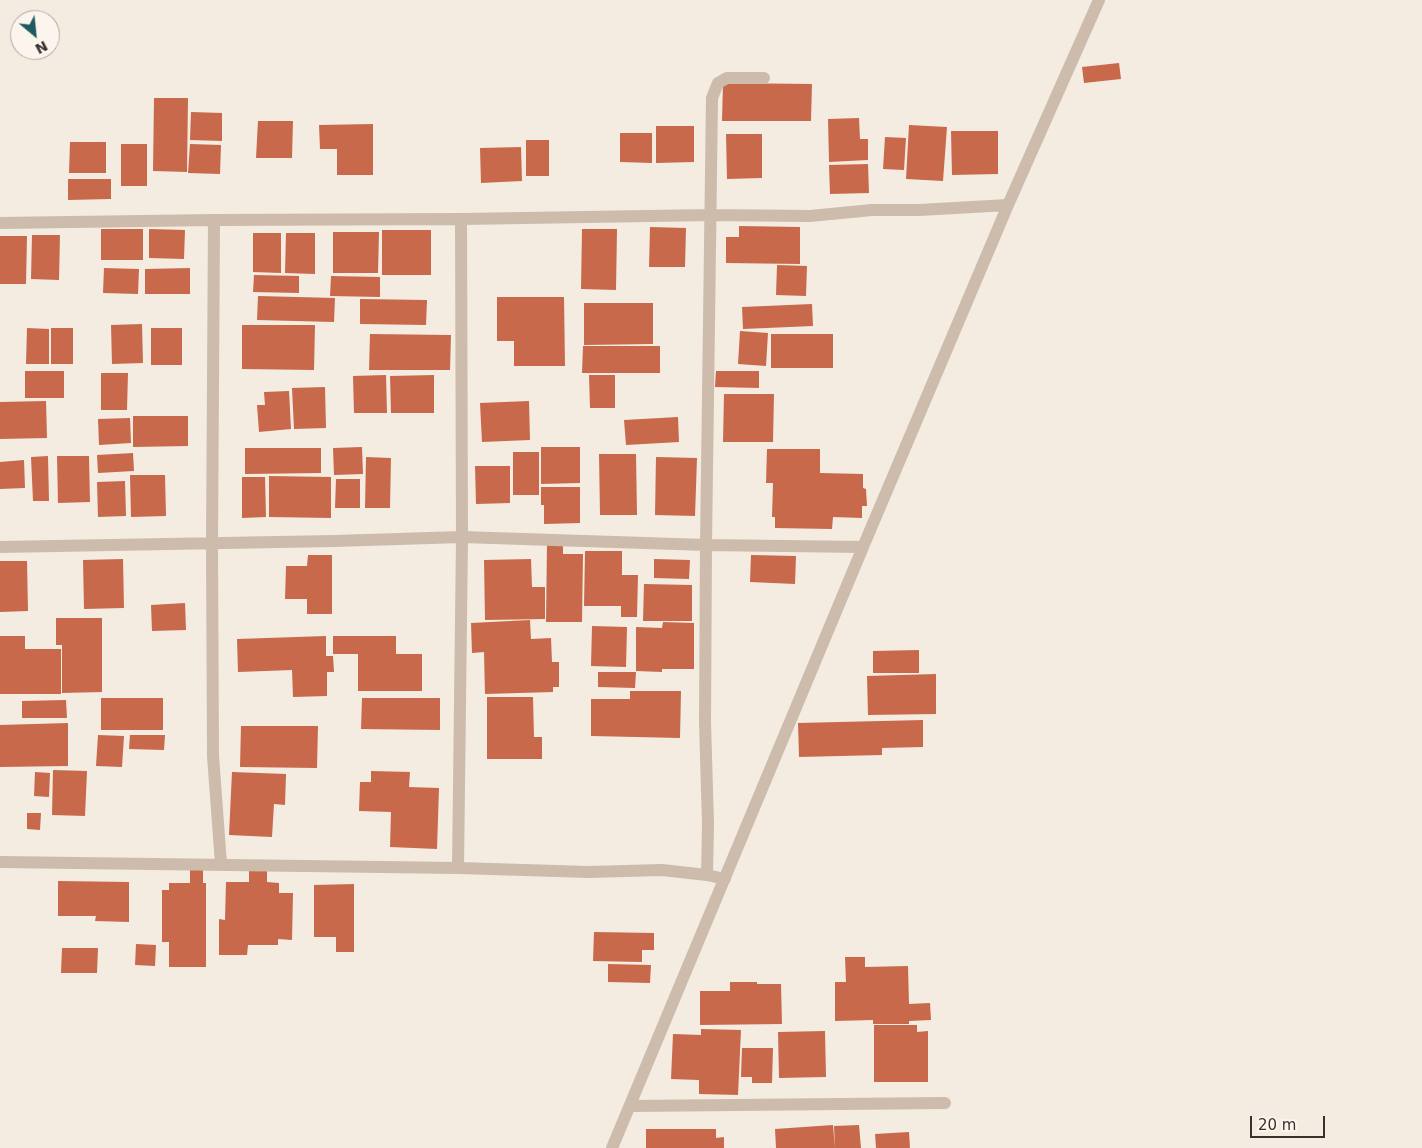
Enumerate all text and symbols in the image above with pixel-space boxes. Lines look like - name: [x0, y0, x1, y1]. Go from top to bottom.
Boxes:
- north arrow: [10, 10, 60, 60]
- text: N: [33, 38, 51, 57]
- scale bar: [1252, 1106, 1327, 1138]
- text: 20 m: [1258, 1116, 1296, 1134]

